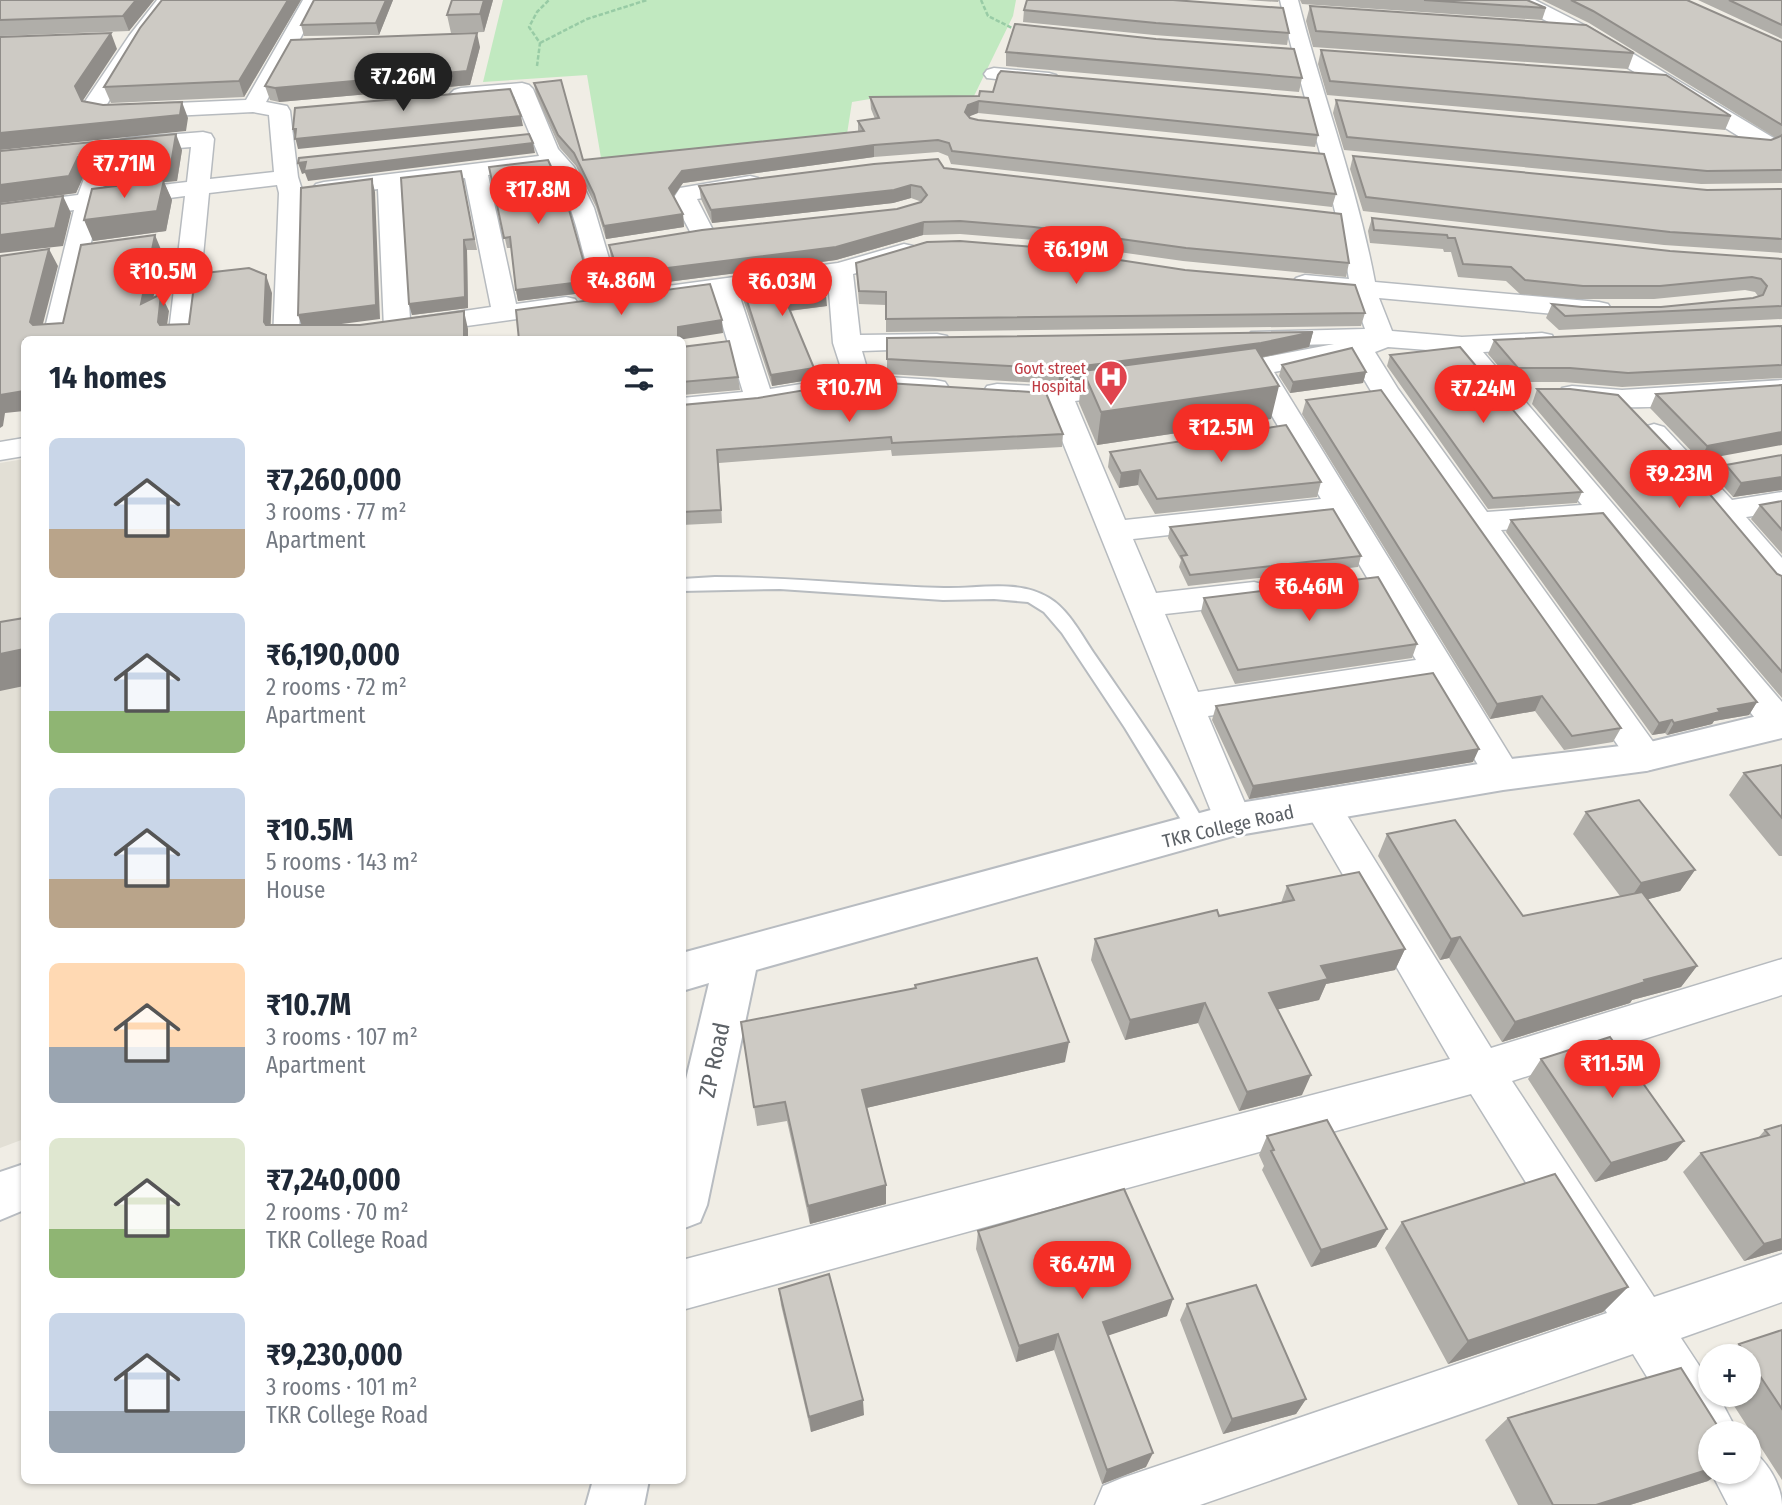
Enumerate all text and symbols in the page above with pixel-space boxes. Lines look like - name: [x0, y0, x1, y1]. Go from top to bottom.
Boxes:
- pin: ₹7.26M: [346, 54, 460, 113]
- text: ₹7.26M: [370, 62, 436, 90]
- pin: ₹7.71M: [67, 140, 181, 200]
- text: ₹7.71M: [93, 149, 155, 177]
- pin: ₹17.8M: [481, 166, 595, 226]
- text: ₹17.8M: [506, 175, 570, 203]
- pin: ₹6.19M: [1019, 226, 1133, 286]
- text: ₹6.19M: [1044, 235, 1108, 263]
- pin: ₹10.5M: [106, 248, 220, 308]
- text: ₹10.5M: [130, 257, 196, 285]
- pin: ₹4.86M: [564, 258, 678, 317]
- pin: ₹6.03M: [725, 258, 839, 318]
- text: ₹4.86M: [587, 266, 655, 294]
- text: ₹6.03M: [748, 267, 816, 295]
- hospital icon: Govt street Hospital: [1092, 358, 1130, 407]
- icon: filters: [620, 359, 658, 397]
- place label: Govt street Hospital: [1014, 359, 1087, 396]
- text: 14 homes: [49, 360, 166, 396]
- pin: ₹10.7M: [792, 364, 906, 424]
- pin: ₹7.24M: [1426, 366, 1540, 425]
- text: ₹10.7M: [816, 373, 882, 401]
- text: ₹7.24M: [1451, 374, 1515, 402]
- pin: ₹12.5M: [1164, 405, 1278, 464]
- text: ₹12.5M: [1189, 413, 1253, 441]
- pin: ₹9.23M: [1622, 450, 1736, 510]
- text: ₹9.23M: [1646, 459, 1712, 487]
- text: ₹7,260,000: [266, 462, 402, 498]
- icon: home: [105, 466, 189, 550]
- text: 3 rooms · 77 m²: [266, 498, 407, 526]
- text: Apartment: [266, 526, 366, 554]
- pin: ₹6.46M: [1252, 564, 1366, 623]
- text: ₹6.46M: [1275, 572, 1343, 600]
- text: ₹6,190,000: [266, 637, 400, 673]
- icon: home: [105, 641, 189, 725]
- text: 2 rooms · 72 m²: [266, 673, 407, 701]
- text: Apartment: [266, 701, 366, 729]
- street label: TKR College Road: [1160, 800, 1296, 853]
- text: ₹10.5M: [266, 812, 353, 848]
- icon: home: [105, 816, 189, 900]
- text: 5 rooms · 143 m²: [266, 848, 418, 876]
- text: House: [266, 876, 325, 904]
- text: ₹10.7M: [266, 987, 351, 1023]
- icon: home: [105, 991, 189, 1075]
- street label: ZP Road: [692, 1020, 736, 1100]
- text: 3 rooms · 107 m²: [266, 1023, 418, 1051]
- pin: ₹11.5M: [1555, 1040, 1669, 1100]
- text: ₹11.5M: [1580, 1049, 1644, 1077]
- text: Apartment: [266, 1051, 366, 1079]
- text: ₹7,240,000: [266, 1162, 401, 1198]
- icon: home: [105, 1166, 189, 1250]
- text: 2 rooms · 70 m²: [266, 1198, 409, 1226]
- text: TKR College Road: [266, 1226, 428, 1254]
- pin: ₹6.47M: [1025, 1242, 1139, 1301]
- text: ₹6.47M: [1049, 1250, 1115, 1278]
- text: ₹9,230,000: [266, 1337, 403, 1373]
- icon: home: [105, 1341, 189, 1425]
- map controls: [1698, 1344, 1761, 1484]
- button: +: [1698, 1344, 1761, 1407]
- text: 3 rooms · 101 m²: [266, 1373, 417, 1401]
- text: TKR College Road: [266, 1401, 428, 1429]
- button: −: [1698, 1421, 1761, 1484]

